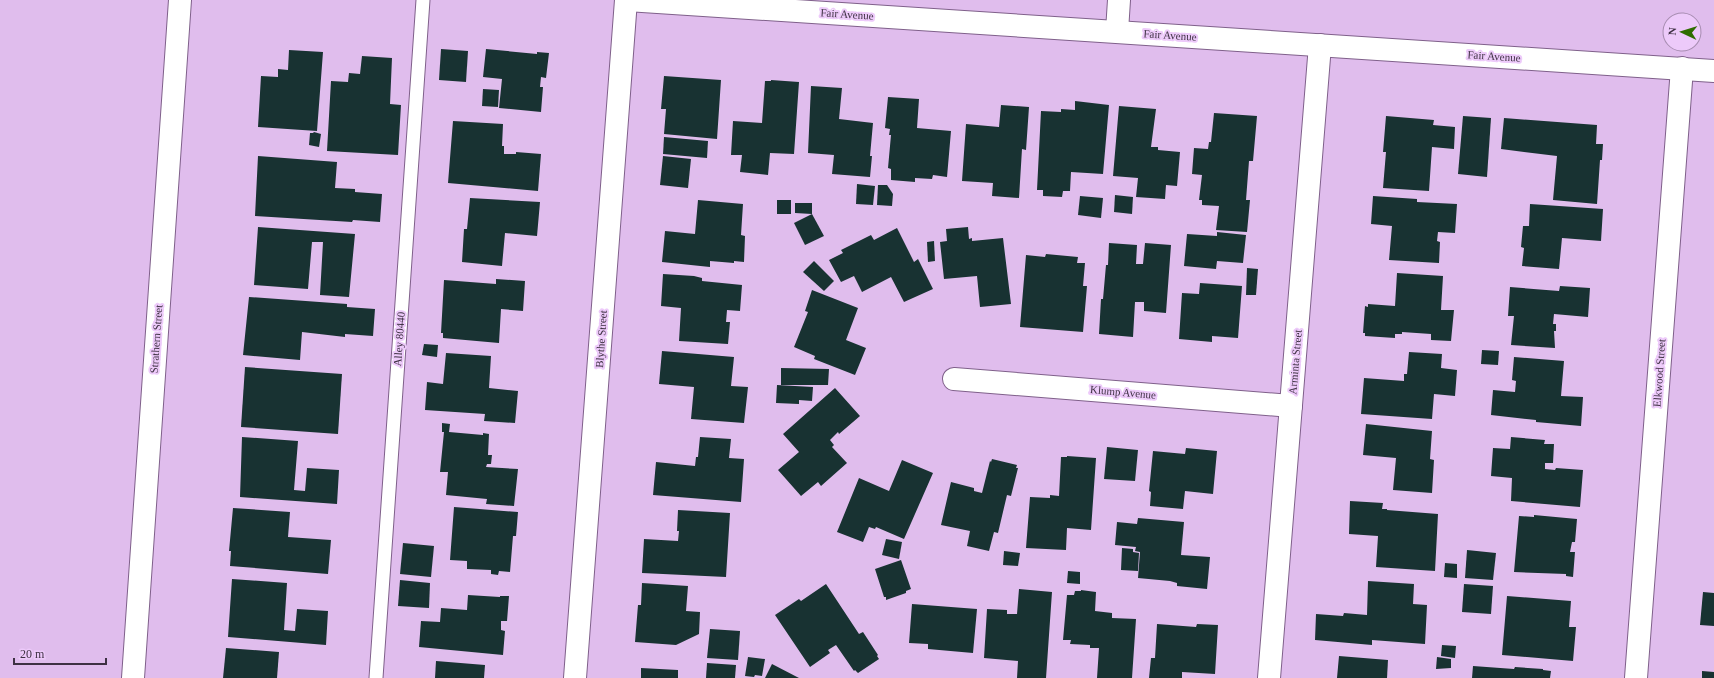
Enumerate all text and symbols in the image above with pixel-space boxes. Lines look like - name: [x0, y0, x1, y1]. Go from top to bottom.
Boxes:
- street label: Fair Avenue: [820, 6, 874, 22]
- north arrow: [1662, 12, 1702, 52]
- street label: Fair Avenue: [1143, 27, 1197, 43]
- text: N: [1666, 27, 1678, 36]
- street label: Fair Avenue: [1467, 48, 1521, 64]
- street label: Strathern Street: [148, 304, 164, 374]
- street label: Blythe Street: [593, 310, 609, 368]
- street label: Alley 80440: [391, 311, 407, 367]
- street label: Arminta Street: [1286, 329, 1304, 395]
- street label: Elkwood Street: [1651, 339, 1667, 407]
- street label: Klump Avenue: [1090, 383, 1157, 401]
- scale bar: [14, 640, 106, 666]
- text: 20 m: [20, 647, 45, 661]

